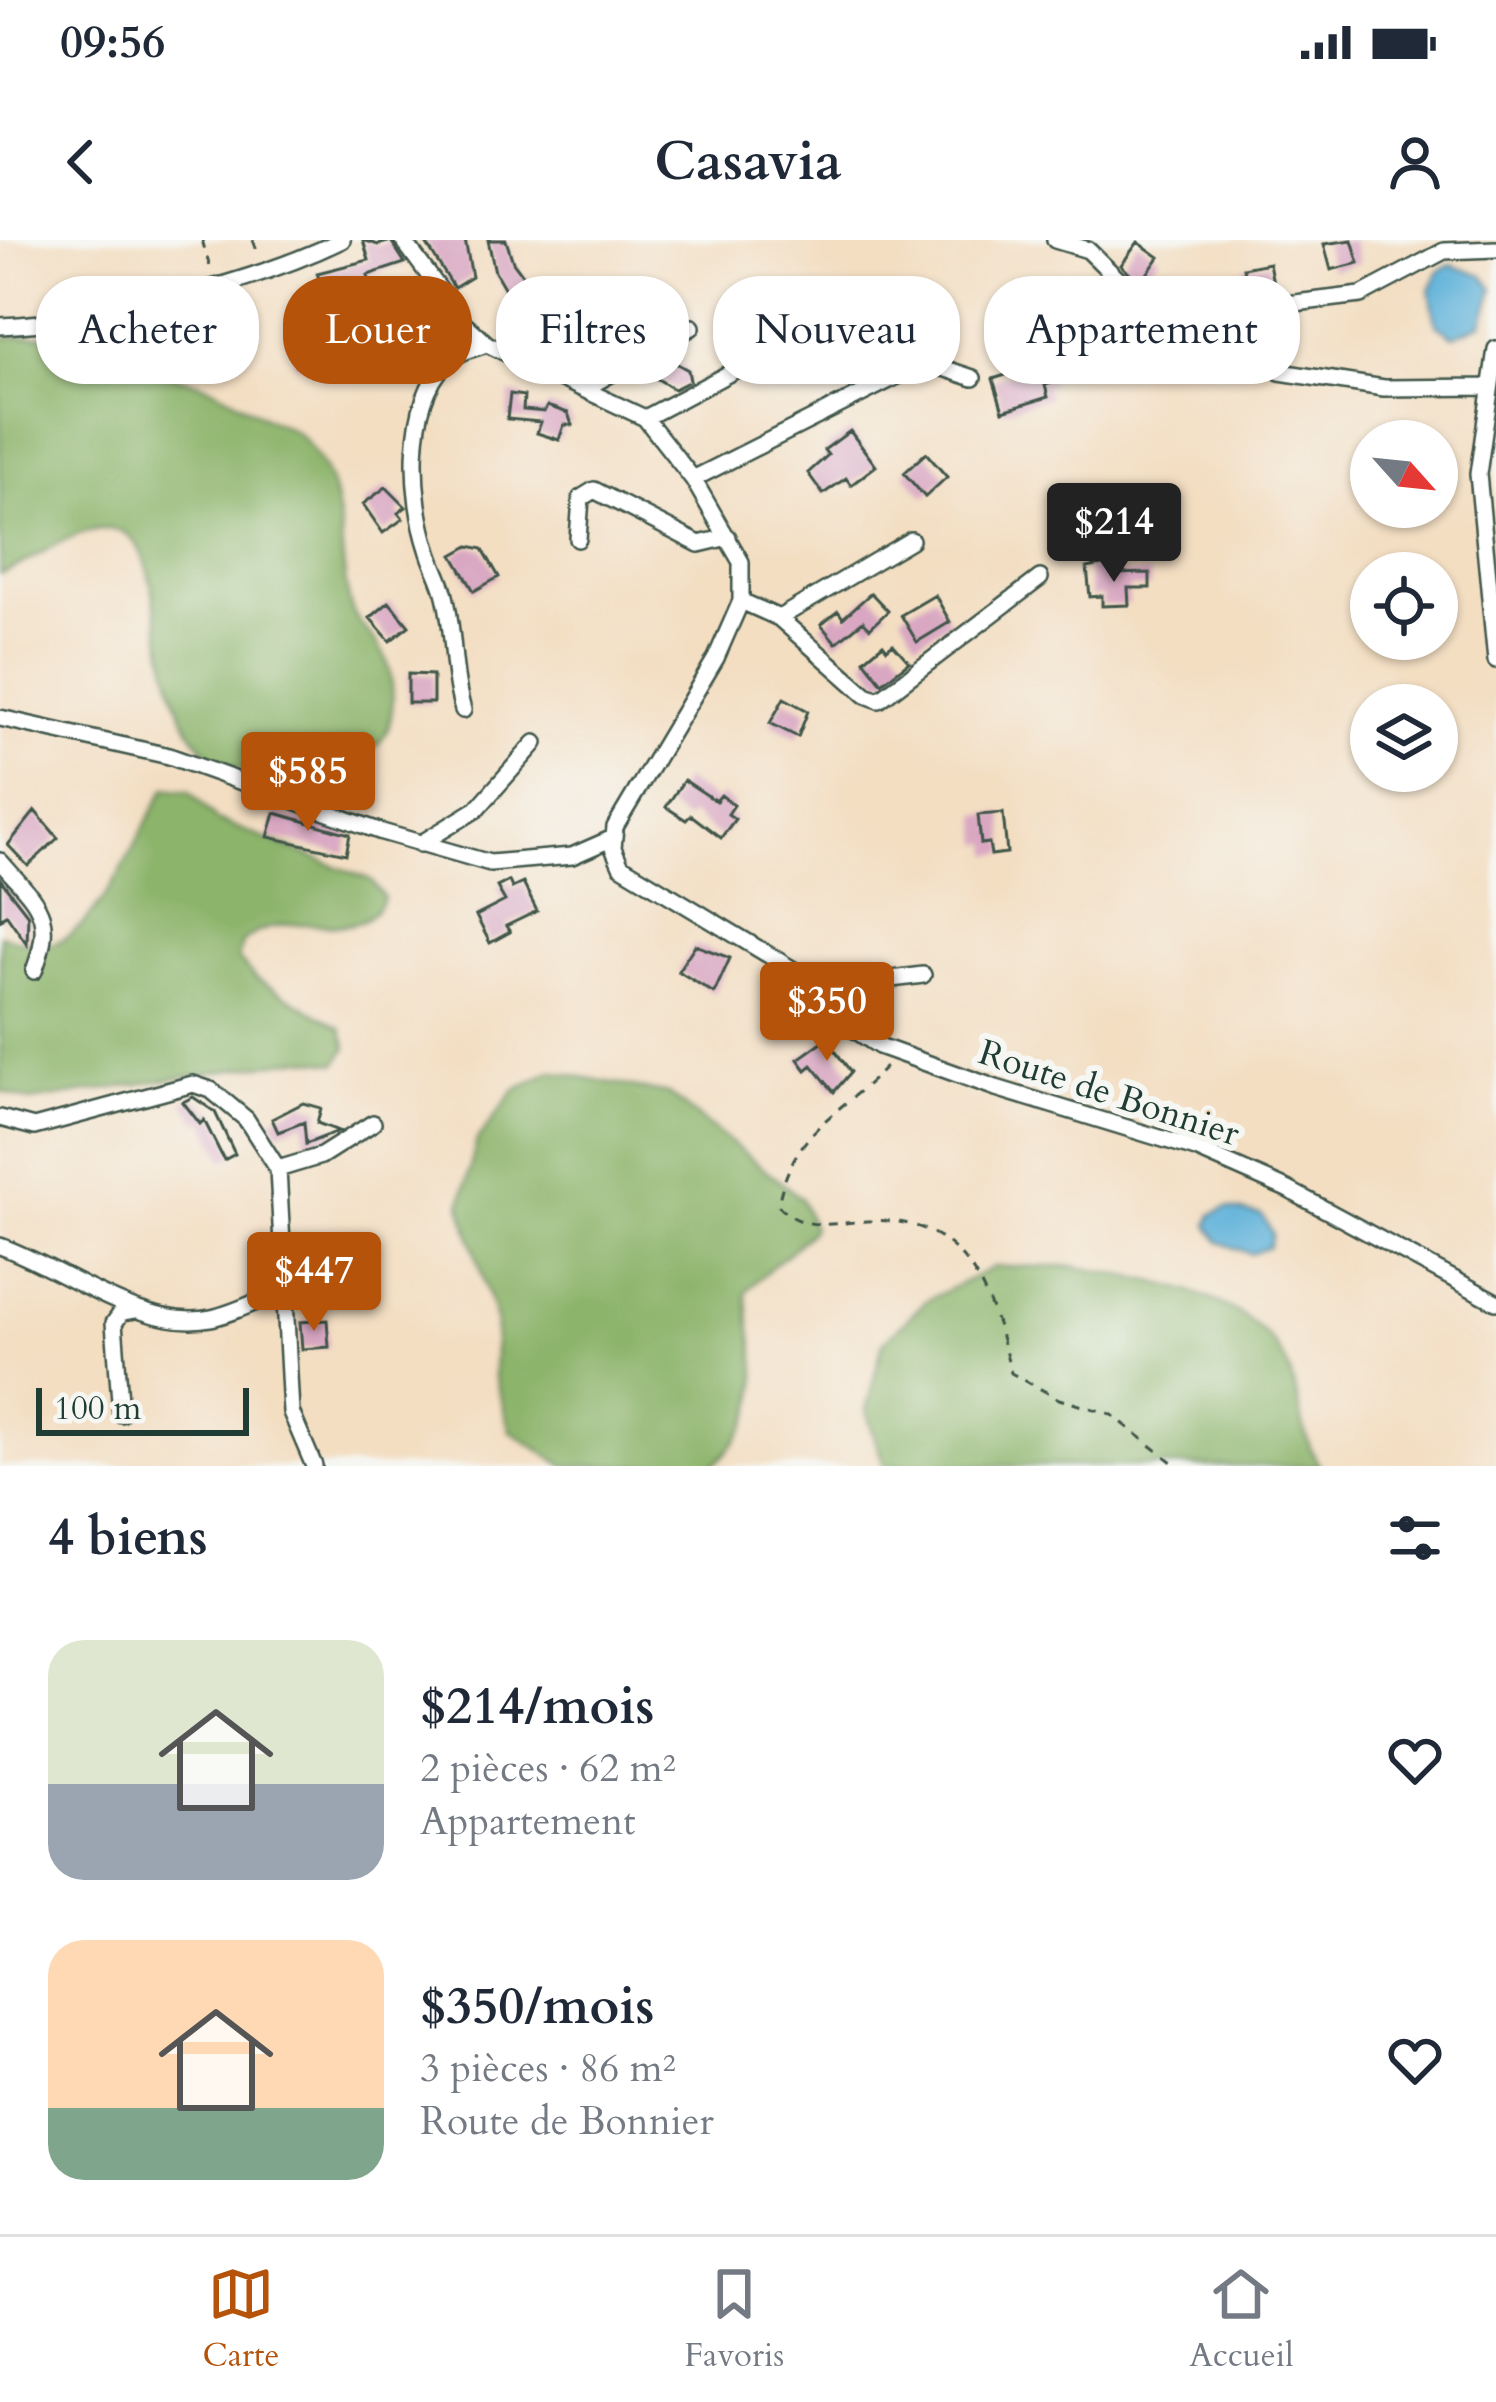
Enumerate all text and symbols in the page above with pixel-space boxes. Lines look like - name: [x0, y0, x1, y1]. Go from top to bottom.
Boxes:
- text: 09:56: [60, 12, 165, 73]
- text: Casavia: [654, 126, 842, 199]
- icon: back: [48, 129, 114, 195]
- icon: person: [1382, 129, 1448, 195]
- chip: Acheter: [36, 276, 259, 384]
- chip: Louer: [283, 276, 472, 384]
- chip: Filtres: [496, 276, 689, 384]
- chip: Nouveau: [713, 276, 960, 384]
- chip: Appartement: [984, 276, 1300, 384]
- north arrow: [1350, 420, 1458, 528]
- map controls: [1350, 420, 1458, 792]
- pin: $214: [1043, 483, 1185, 585]
- text: $214: [1074, 495, 1154, 548]
- button: locate: [1350, 552, 1458, 660]
- button: layers: [1350, 684, 1458, 792]
- pin: $585: [237, 732, 379, 834]
- text: $585: [268, 744, 348, 797]
- pin: $350: [756, 962, 898, 1064]
- text: $350: [787, 974, 867, 1027]
- street label: Route de Bonnier: [972, 1028, 1246, 1158]
- pin: $447: [243, 1232, 385, 1334]
- text: $447: [274, 1244, 354, 1297]
- scale bar: [36, 1382, 249, 1435]
- text: 100 m: [54, 1386, 141, 1431]
- text: 4 biens: [48, 1503, 208, 1573]
- icon: filters: [1382, 1505, 1448, 1571]
- text: $214/mois: [420, 1672, 654, 1742]
- icon: home: [144, 1688, 288, 1832]
- icon: heart: [1382, 1727, 1448, 1793]
- text: 2 pièces · 62 m²: [420, 1742, 676, 1795]
- text: Appartement: [420, 1795, 636, 1848]
- text: $350/mois: [420, 1972, 654, 2042]
- icon: home: [144, 1988, 288, 2132]
- icon: heart: [1382, 2027, 1448, 2093]
- text: 3 pièces · 86 m²: [420, 2042, 676, 2095]
- text: Route de Bonnier: [420, 2095, 714, 2148]
- tab: Carte: [202, 2261, 279, 2378]
- tab: Favoris: [684, 2261, 784, 2378]
- tab: Accueil: [1189, 2261, 1294, 2378]

